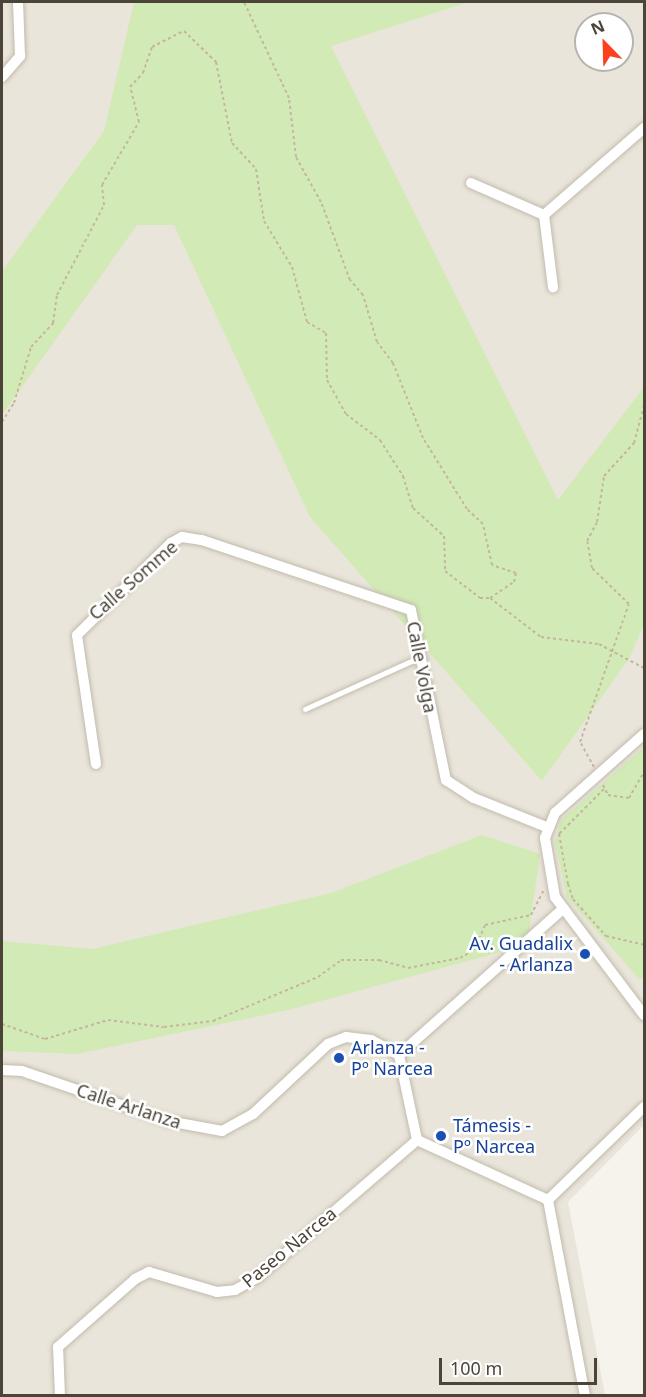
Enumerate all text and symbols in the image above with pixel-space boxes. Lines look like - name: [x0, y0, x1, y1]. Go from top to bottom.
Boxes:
- north arrow: [574, 12, 634, 72]
- text: N: [587, 15, 608, 40]
- street label: Calle Somme: [84, 536, 182, 624]
- street label: Calle Volga: [403, 619, 441, 715]
- place label: Av. Guadalix - Arlanza: [469, 933, 573, 976]
- marker: Av. Guadalix - Arlanza: [578, 947, 592, 961]
- place label: Arlanza - Pº Narcea: [351, 1037, 433, 1080]
- marker: Arlanza - Pº Narcea: [332, 1051, 346, 1065]
- street label: Calle Arlanza: [74, 1079, 184, 1133]
- place label: Támesis - Pº Narcea: [453, 1115, 535, 1158]
- marker: Támesis - Pº Narcea: [434, 1129, 448, 1143]
- street label: Paseo Narcea: [237, 1202, 341, 1292]
- scale bar: [442, 1346, 600, 1384]
- text: 100 m: [450, 1356, 502, 1380]

